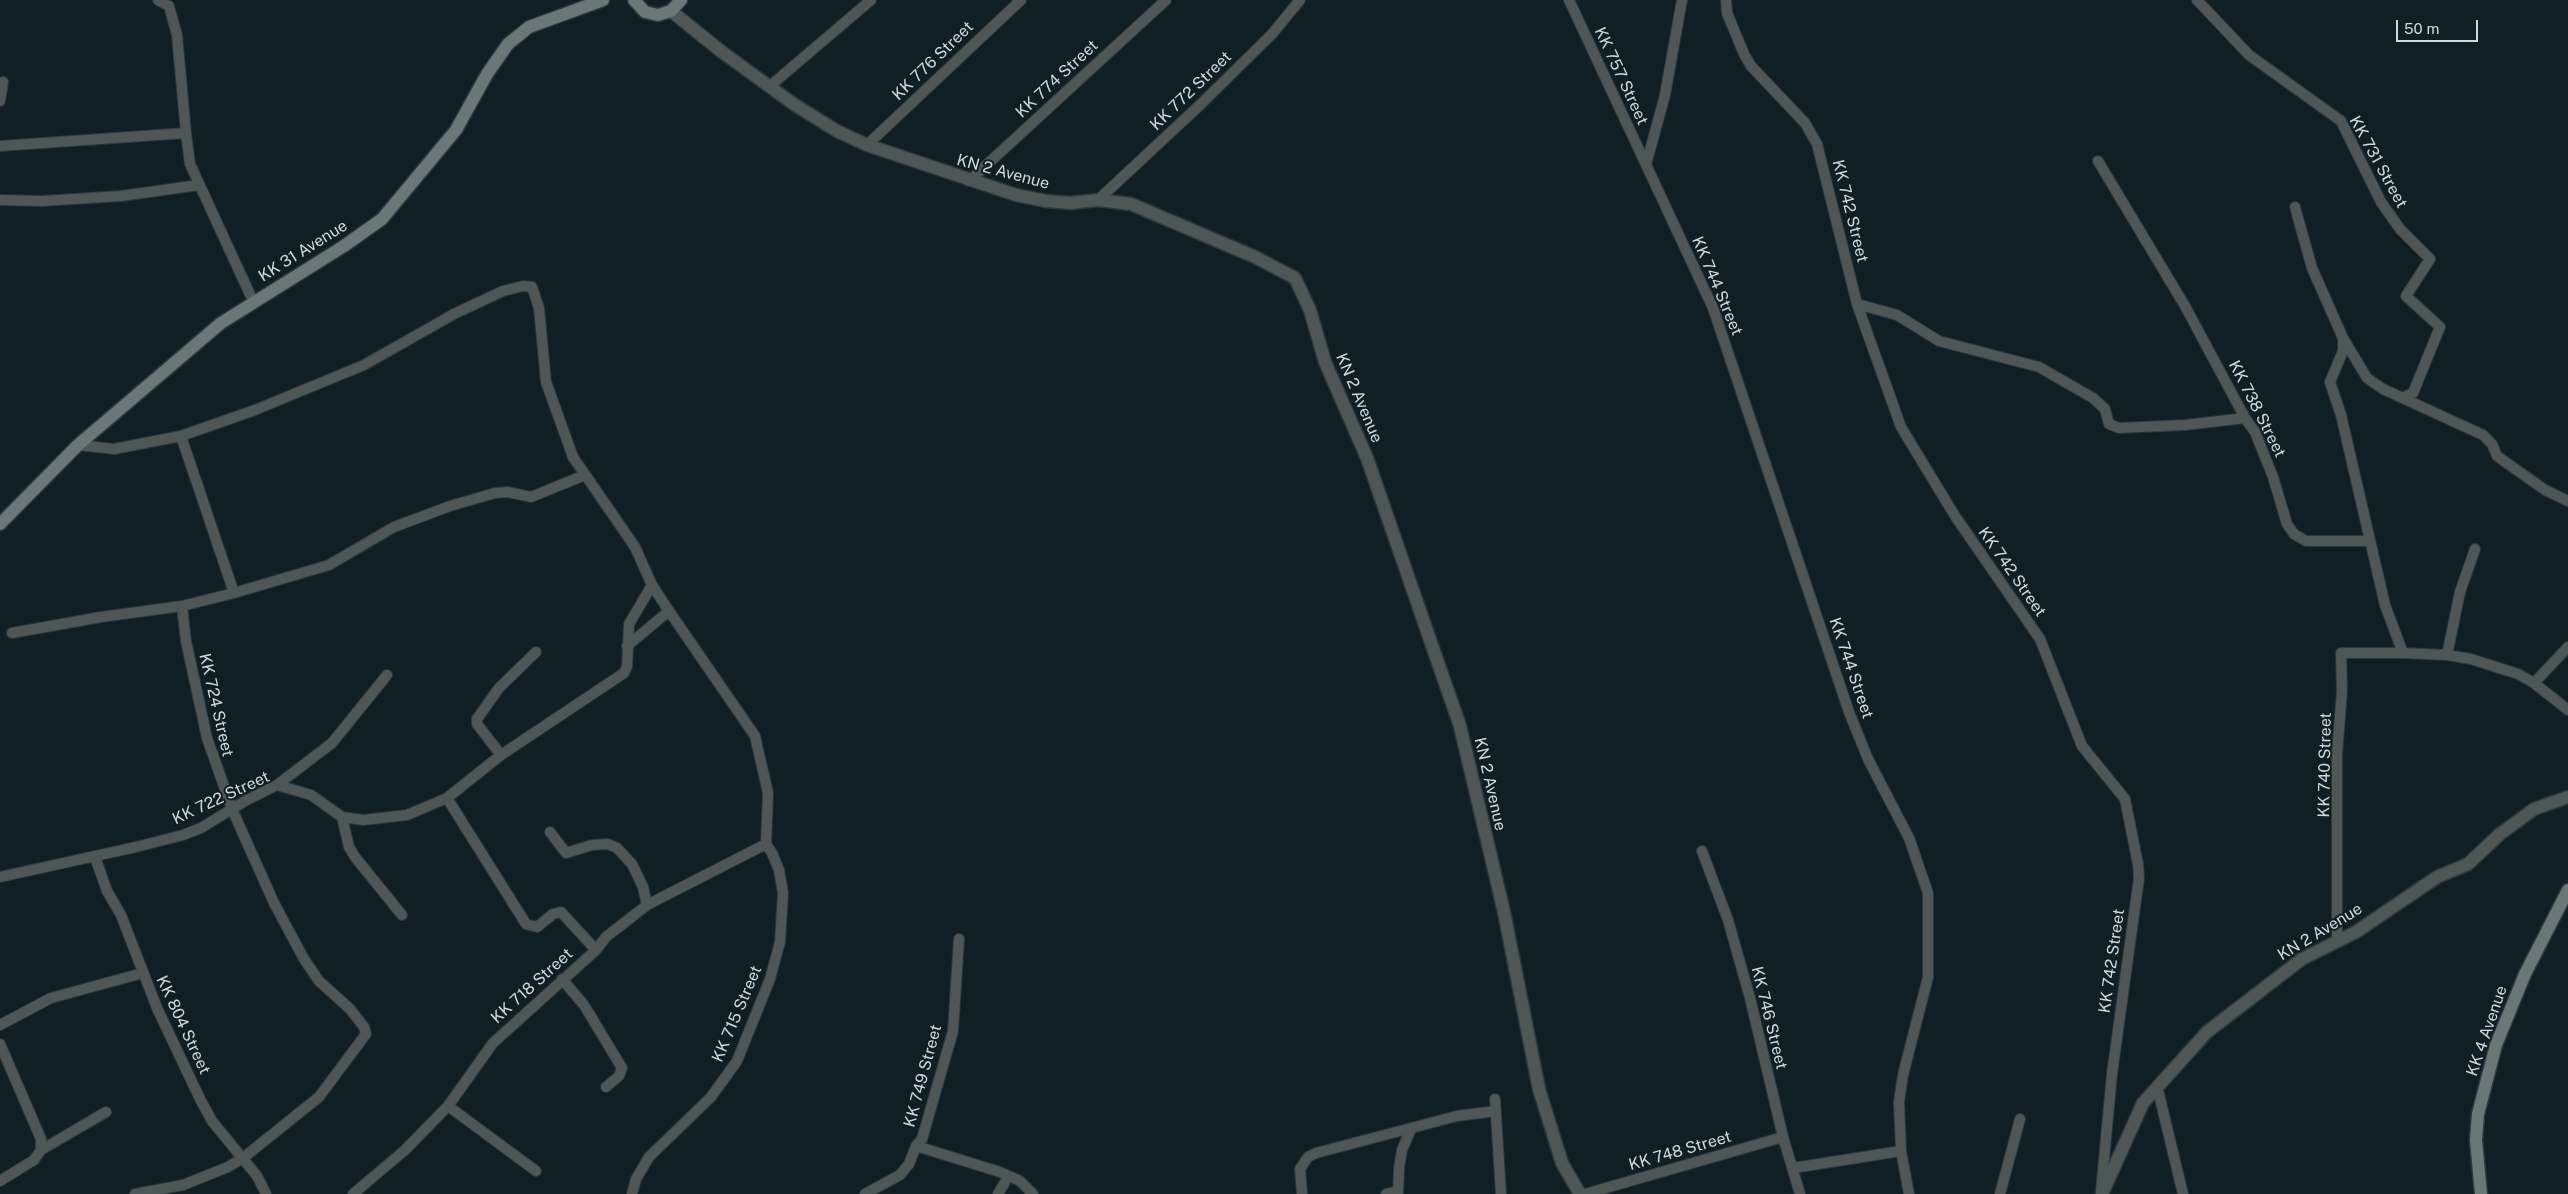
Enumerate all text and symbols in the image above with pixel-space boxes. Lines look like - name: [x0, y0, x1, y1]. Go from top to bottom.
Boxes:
- scale bar: [2398, 10, 2480, 42]
- street label: KK 776 Street: [888, 17, 978, 105]
- text: 50 m: [2404, 20, 2439, 37]
- street label: KK 757 Street: [1590, 24, 1652, 128]
- street label: KK 774 Street: [1012, 36, 1102, 122]
- street label: KK 772 Street: [1146, 47, 1236, 135]
- street label: KK 731 Street: [2345, 113, 2411, 211]
- street label: KN 2 Avenue: [955, 150, 1051, 194]
- street label: KK 742 Street: [1828, 158, 1872, 264]
- street label: KK 31 Avenue: [255, 216, 351, 286]
- street label: KK 744 Street: [1688, 234, 1746, 338]
- street label: KN 2 Avenue: [1332, 350, 1386, 446]
- street label: KK 738 Street: [2224, 357, 2290, 461]
- street label: KK 742 Street: [1974, 523, 2050, 621]
- street label: KK 744 Street: [1825, 615, 1877, 721]
- street label: KK 724 Street: [195, 651, 237, 759]
- street label: KK 740 Street: [2314, 712, 2336, 818]
- street label: KN 2 Avenue: [1470, 735, 1510, 833]
- street label: KK 722 Street: [169, 767, 273, 829]
- street label: KN 2 Avenue: [2274, 899, 2366, 965]
- street label: KK 742 Street: [2095, 908, 2129, 1014]
- street label: KK 718 Street: [487, 944, 577, 1028]
- street label: KK 715 Street: [708, 963, 766, 1065]
- street label: KK 746 Street: [1747, 964, 1791, 1072]
- street label: KK 804 Street: [152, 973, 214, 1077]
- street label: KK 4 Avenue: [2463, 983, 2511, 1079]
- street label: KK 749 Street: [900, 1023, 946, 1129]
- street label: KK 748 Street: [1626, 1127, 1734, 1175]

